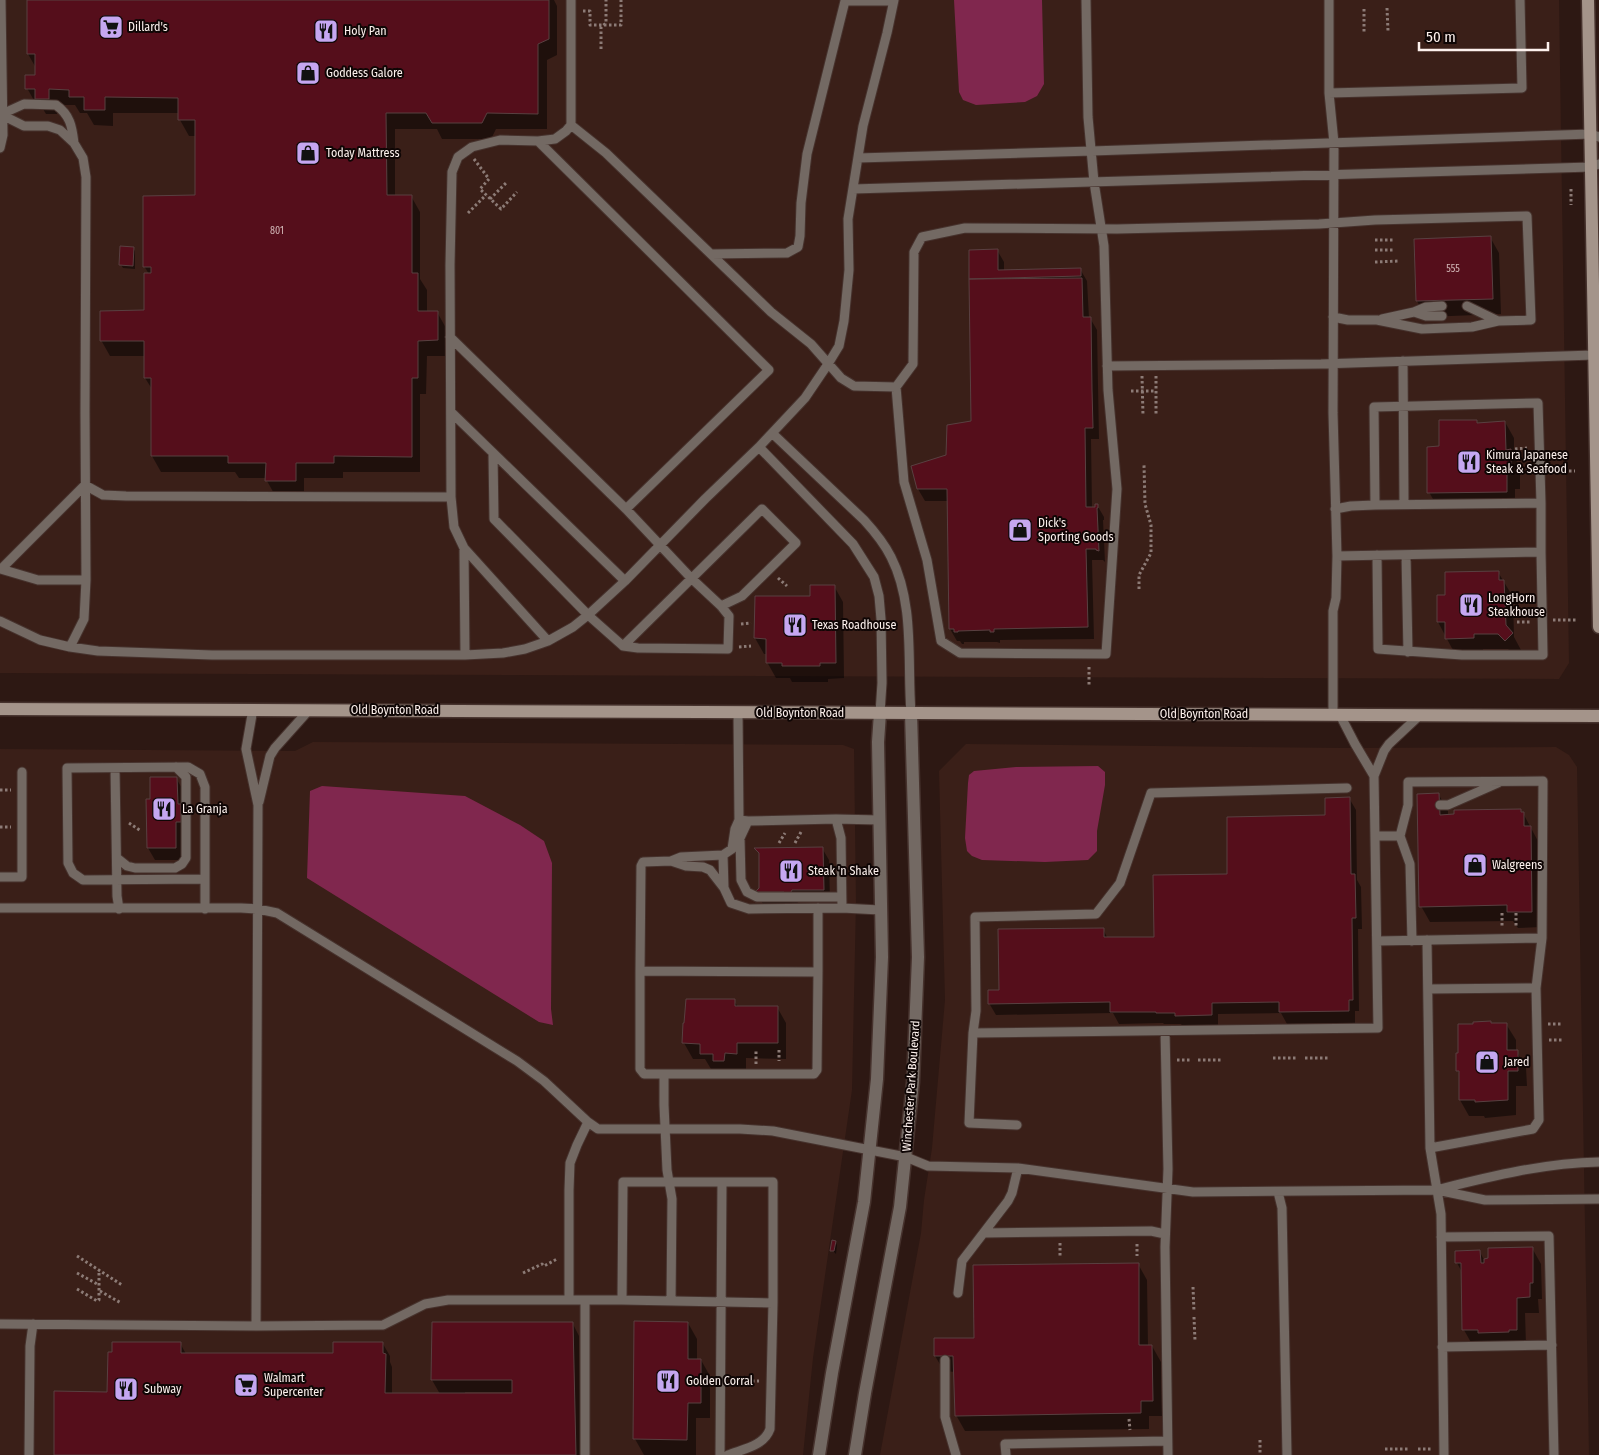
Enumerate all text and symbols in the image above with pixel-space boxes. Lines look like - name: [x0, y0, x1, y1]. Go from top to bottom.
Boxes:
- supermarket icon: Dillard's: [98, 14, 124, 40]
- restaurant icon: Holy Pan: [313, 18, 339, 44]
- place label: Dillard's: [128, 20, 168, 34]
- scale bar: [1419, 20, 1548, 52]
- place label: Holy Pan: [344, 24, 387, 38]
- text: 50 m: [1426, 28, 1456, 46]
- shop icon: Goddess Galore: [295, 60, 321, 86]
- place label: Goddess Galore: [326, 66, 403, 80]
- shop icon: Today Mattress: [295, 140, 321, 166]
- place label: Today Mattress: [326, 146, 400, 160]
- house number: 801: [270, 225, 284, 237]
- house number: 555: [1446, 263, 1460, 275]
- place label: Kimura Japanese Steak & Seafood: [1486, 448, 1568, 476]
- restaurant icon: Kimura Japanese Steak & Seafood: [1456, 449, 1482, 475]
- place label: Dick's Sporting Goods: [1038, 516, 1114, 544]
- shop icon: Dick's Sporting Goods: [1007, 517, 1033, 543]
- place label: LongHorn Steakhouse: [1488, 591, 1545, 619]
- restaurant icon: LongHorn Steakhouse: [1458, 592, 1484, 618]
- restaurant icon: Texas Roadhouse: [782, 612, 808, 638]
- place label: Texas Roadhouse: [812, 618, 896, 632]
- street label: Old Boynton Road: [351, 703, 439, 717]
- street label: Old Boynton Road: [756, 706, 844, 720]
- street label: Old Boynton Road: [1160, 707, 1248, 721]
- restaurant icon: La Granja: [151, 796, 177, 822]
- place label: La Granja: [182, 802, 228, 816]
- shop icon: Walgreens: [1462, 852, 1488, 878]
- restaurant icon: Steak 'n Shake: [778, 858, 804, 884]
- place label: Walgreens: [1492, 858, 1542, 872]
- place label: Steak 'n Shake: [808, 864, 879, 878]
- street label: Winchester Park Boulevard: [899, 1020, 923, 1152]
- shop icon: Jared: [1474, 1049, 1500, 1075]
- place label: Jared: [1504, 1055, 1529, 1069]
- restaurant icon: Golden Corral: [655, 1368, 681, 1394]
- place label: Walmart Supercenter: [264, 1371, 324, 1399]
- supermarket icon: Walmart Supercenter: [233, 1372, 259, 1398]
- place label: Golden Corral: [686, 1374, 753, 1388]
- restaurant icon: Subway: [113, 1376, 139, 1402]
- place label: Subway: [144, 1382, 182, 1396]

